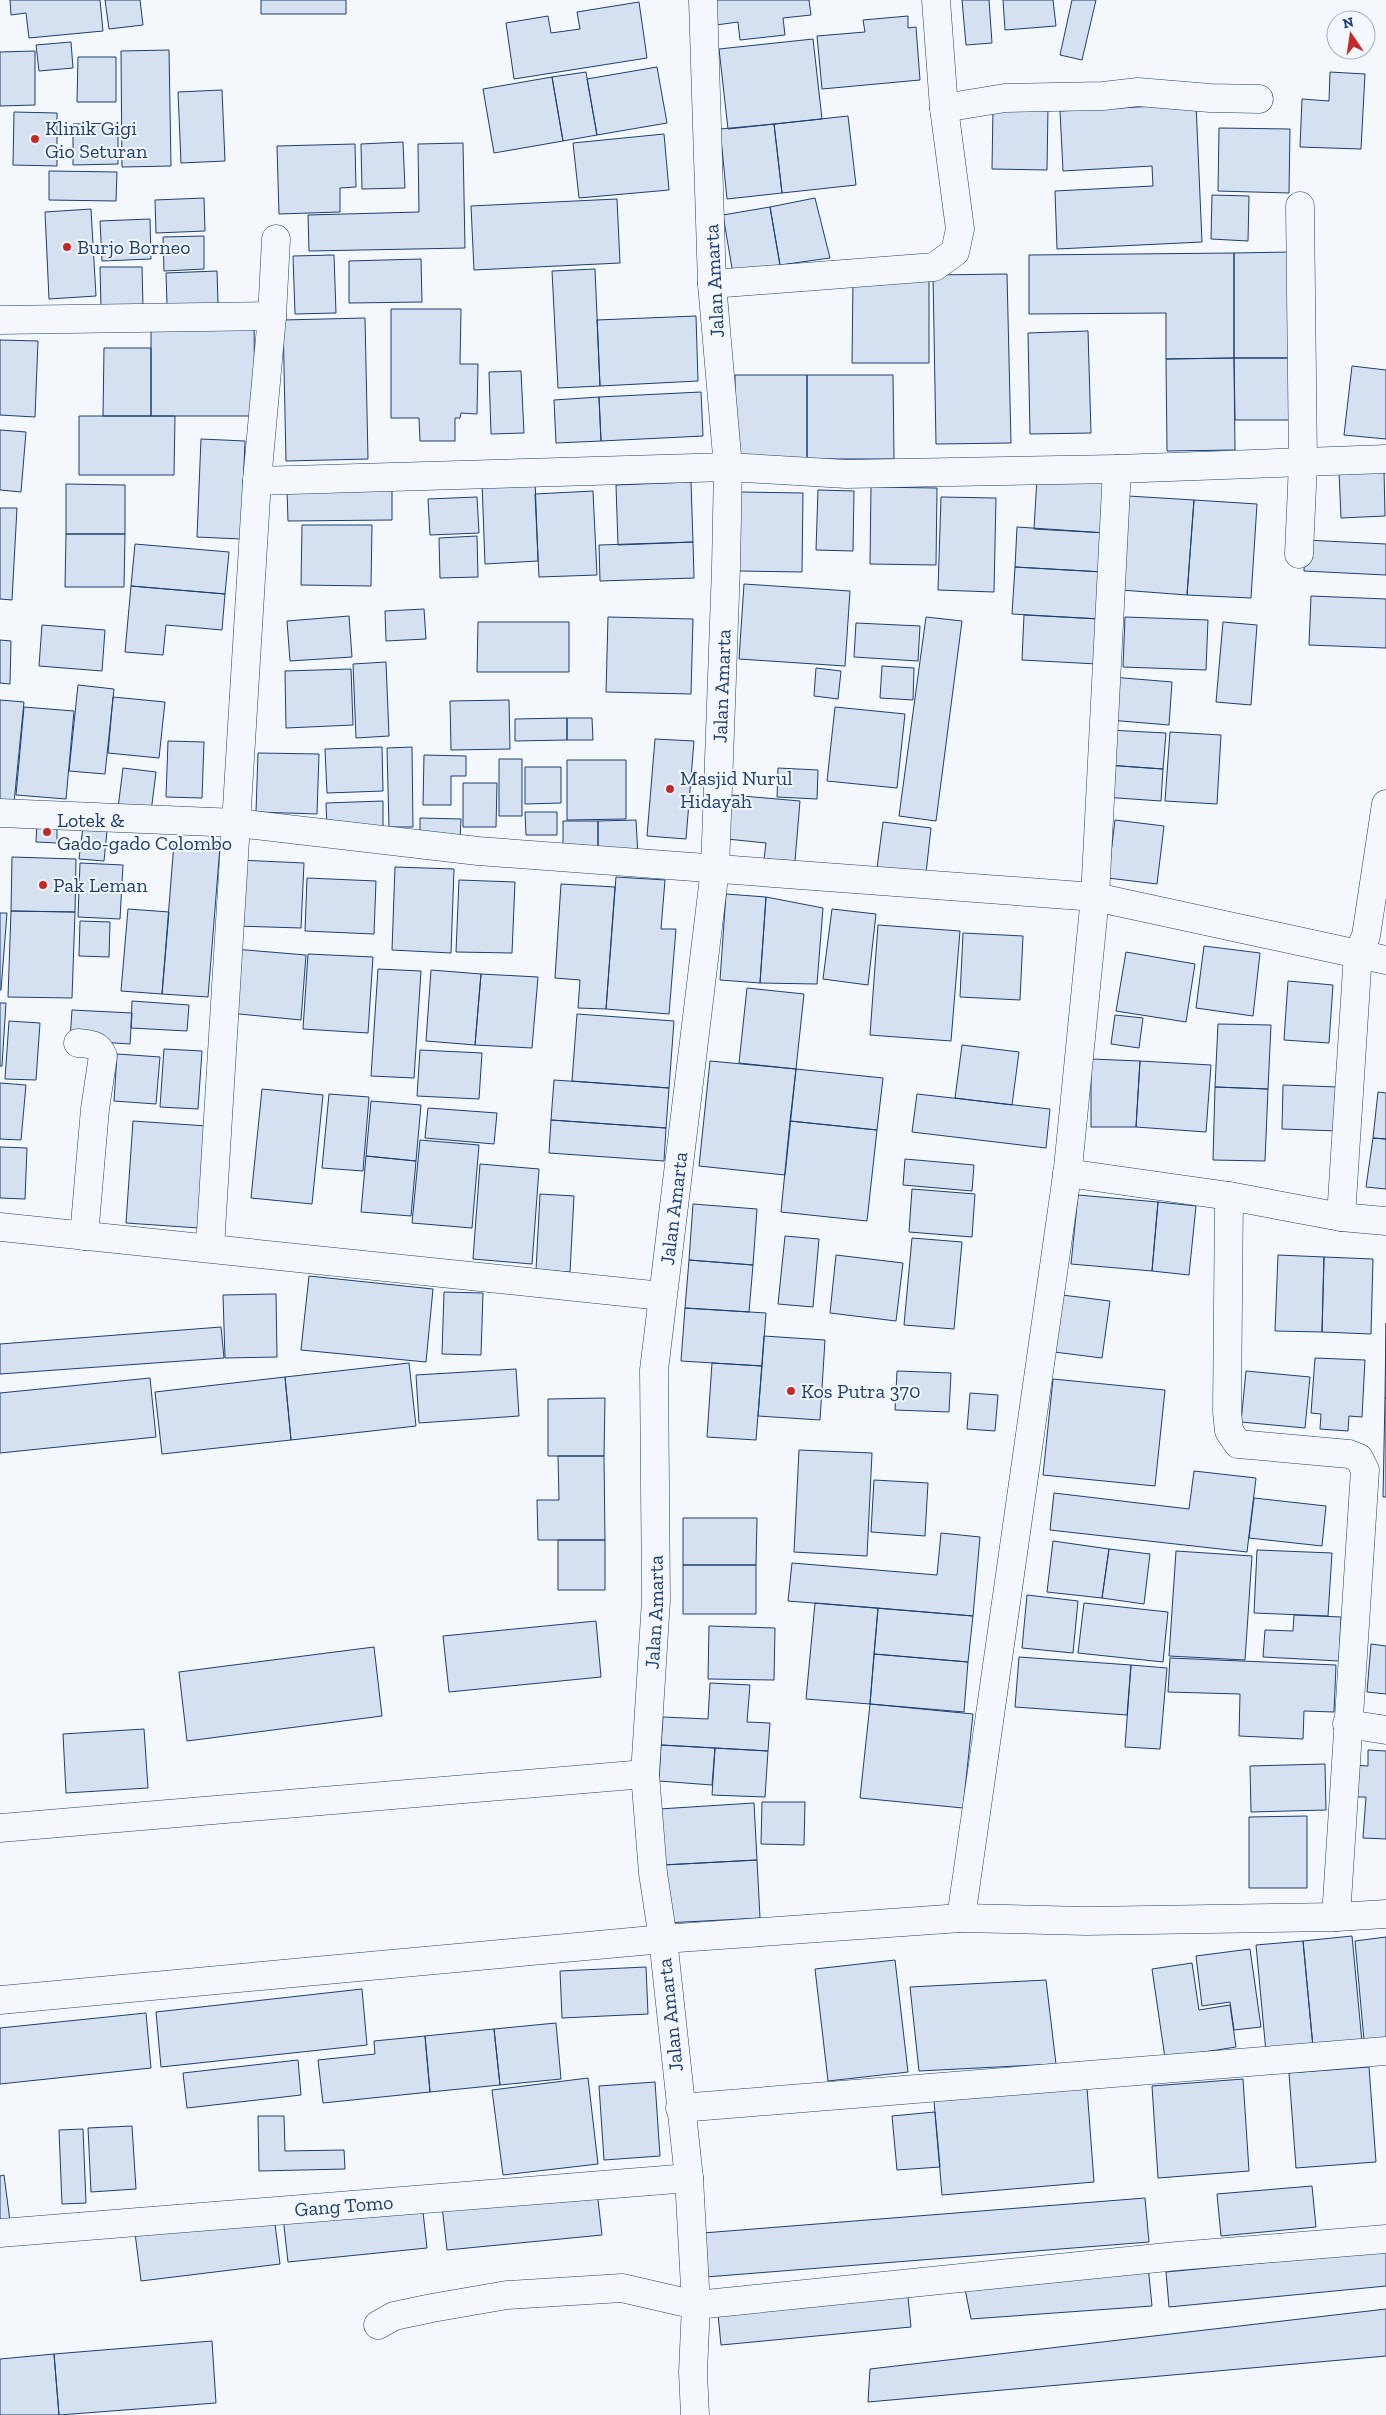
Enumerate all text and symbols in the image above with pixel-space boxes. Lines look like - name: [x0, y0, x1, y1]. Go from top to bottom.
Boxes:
- north arrow: [1326, 10, 1376, 60]
- text: N: [1341, 13, 1356, 32]
- place label: Klinik Gigi Gio Seturan: [45, 116, 148, 163]
- marker: Klinik Gigi Gio Seturan: [29, 133, 41, 145]
- street label: Jalan Amarta: [699, 223, 729, 339]
- place label: Burjo Borneo: [77, 235, 190, 259]
- marker: Burjo Borneo: [61, 241, 73, 253]
- street label: Jalan Amarta: [708, 628, 736, 743]
- place label: Masjid Nurul Hidayah: [680, 766, 793, 813]
- marker: Masjid Nurul Hidayah: [664, 783, 676, 795]
- place label: Lotek & Gado-gado Colombo: [57, 808, 232, 855]
- marker: Lotek & Gado-gado Colombo: [41, 826, 53, 838]
- place label: Pak Leman: [53, 873, 148, 897]
- marker: Pak Leman: [37, 879, 49, 891]
- street label: Jalan Amarta: [655, 1150, 693, 1266]
- place label: Kos Putra 370: [801, 1379, 920, 1403]
- marker: Kos Putra 370: [785, 1385, 797, 1397]
- street label: Jalan Amarta: [640, 1555, 668, 1670]
- street label: Jalan Amarta: [652, 1957, 688, 2073]
- street label: Gang Tomo: [294, 2190, 394, 2221]

